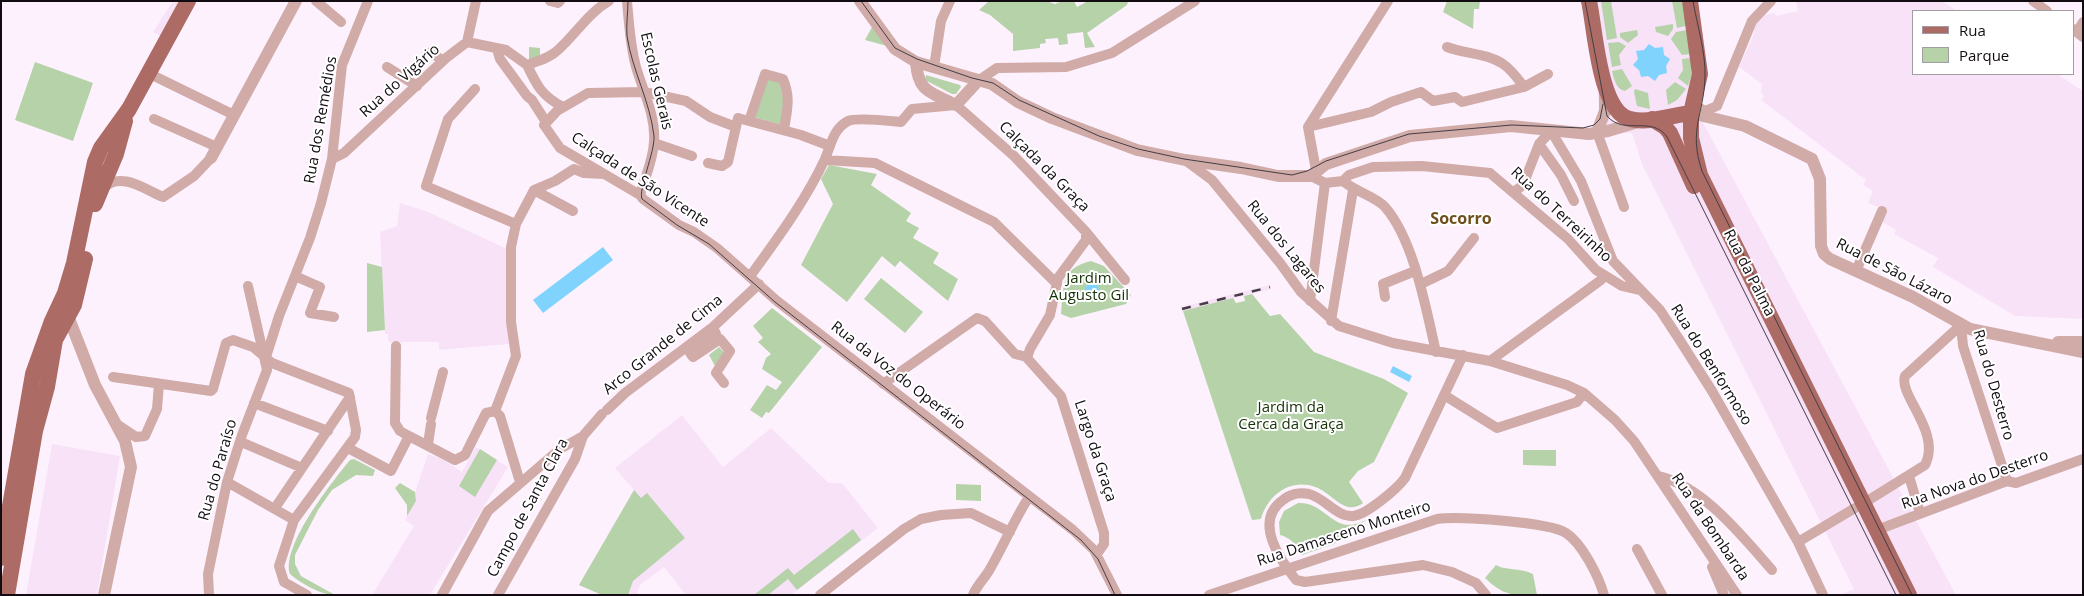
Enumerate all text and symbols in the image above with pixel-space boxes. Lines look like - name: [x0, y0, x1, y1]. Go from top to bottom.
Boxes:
- legend: [1912, 10, 2074, 75]
- text: Rua: [1959, 20, 1986, 40]
- street label: Escolas Gerais: [636, 30, 676, 132]
- street label: Rua do Vigário: [356, 41, 444, 121]
- text: Parque: [1959, 45, 2009, 65]
- street label: Rua dos Remédios: [301, 55, 341, 185]
- street label: Calçada da Graça: [995, 118, 1093, 216]
- street label: Calçada de São Vicente: [568, 129, 712, 231]
- street label: Rua do Terreirinho: [1507, 164, 1615, 266]
- street label: Rua dos Lagares: [1243, 197, 1329, 297]
- district label: Socorro: [1430, 209, 1492, 229]
- street label: Rua da Palma: [1719, 226, 1779, 320]
- street label: Rua de São Lázaro: [1833, 235, 1955, 309]
- park label: Jardim Augusto Gil: [1049, 270, 1129, 305]
- street label: Arco Grande de Cima: [600, 291, 726, 399]
- street label: Rua do Benformoso: [1666, 301, 1756, 429]
- street label: Rua da Voz do Operário: [827, 318, 969, 434]
- street label: Rua do Desterro: [1969, 328, 2017, 442]
- street label: Largo da Graça: [1070, 398, 1120, 504]
- park label: Jardim da Cerca da Graça: [1238, 399, 1344, 434]
- street label: Rua do Paraíso: [195, 417, 241, 523]
- street label: Campo de Santa Clara: [484, 436, 572, 580]
- street label: Rua Nova do Desterro: [1899, 446, 2051, 514]
- street label: Rua da Bombarda: [1667, 470, 1753, 584]
- street label: Rua Damasceno Monteiro: [1255, 497, 1433, 571]

